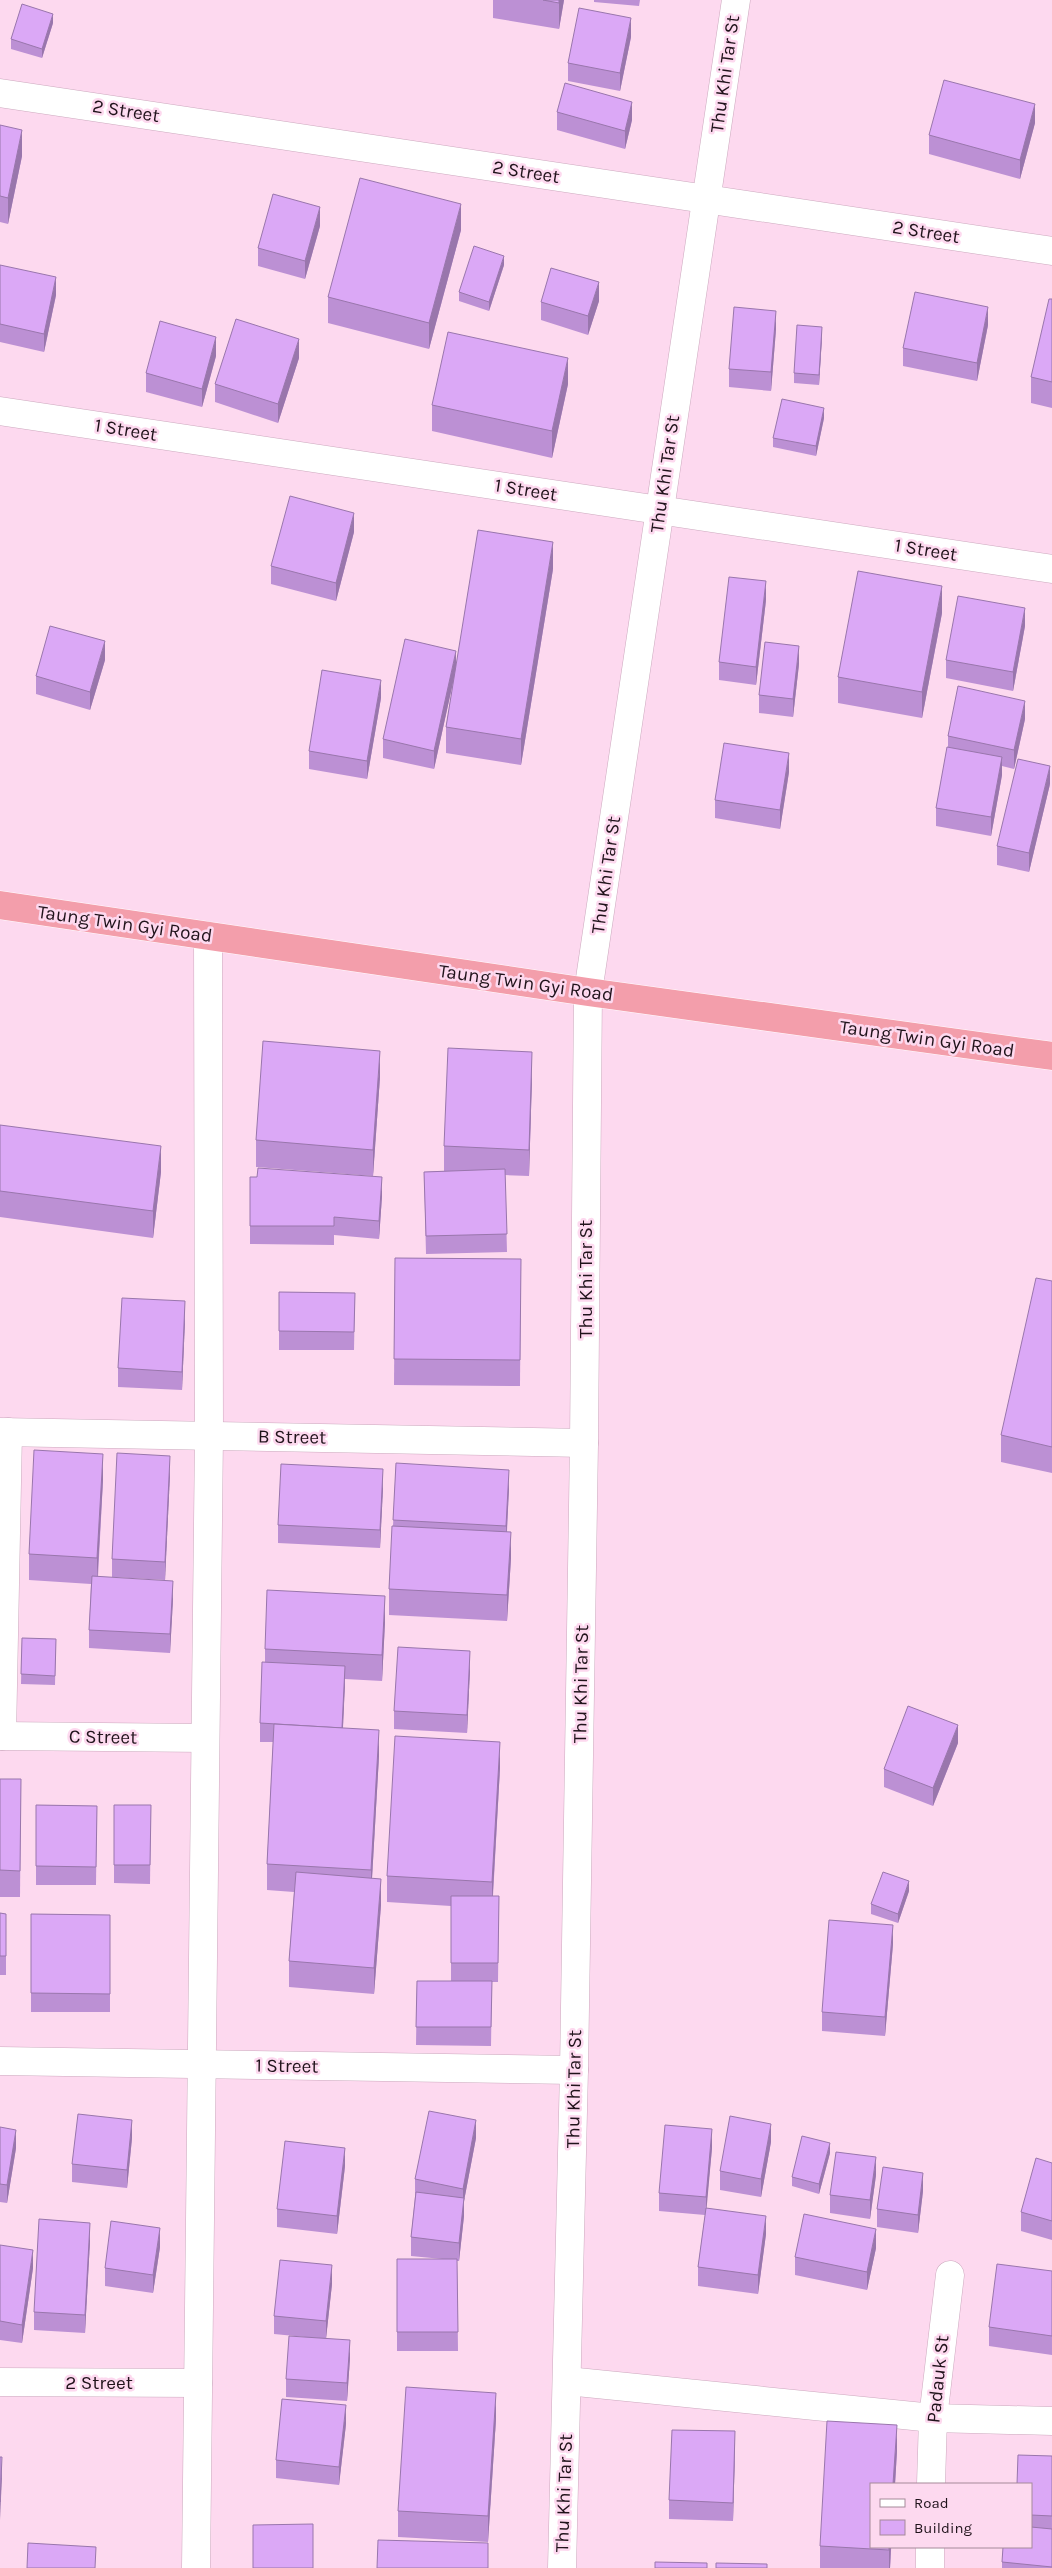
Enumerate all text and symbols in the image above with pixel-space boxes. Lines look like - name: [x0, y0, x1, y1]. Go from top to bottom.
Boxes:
- street label: Thu Khi Tar St: [706, 14, 744, 134]
- street label: 2 Street: [91, 95, 161, 127]
- street label: 2 Street: [491, 156, 561, 188]
- street label: 2 Street: [891, 216, 961, 248]
- street label: 1 Street: [93, 414, 159, 446]
- street label: Thu Khi Tar St: [646, 414, 684, 534]
- street label: 1 Street: [493, 474, 559, 506]
- street label: 1 Street: [893, 534, 959, 566]
- street label: Thu Khi Tar St: [587, 815, 625, 935]
- street label: Taung Twin Gyi Road: [36, 901, 214, 947]
- street label: Taung Twin Gyi Road: [437, 960, 615, 1006]
- street label: Taung Twin Gyi Road: [838, 1016, 1016, 1062]
- street label: Thu Khi Tar St: [575, 1220, 597, 1338]
- street label: B Street: [258, 1425, 326, 1449]
- street label: Thu Khi Tar St: [569, 1625, 593, 1743]
- street label: C Street: [69, 1725, 137, 1749]
- street label: Thu Khi Tar St: [562, 2030, 586, 2148]
- street label: 1 Street: [255, 2054, 319, 2078]
- street label: Padauk St: [922, 2334, 954, 2424]
- street label: 2 Street: [65, 2372, 133, 2394]
- street label: Thu Khi Tar St: [551, 2433, 577, 2553]
- legend: [870, 2483, 1032, 2548]
- text: Road: [914, 2494, 949, 2512]
- text: Building: [914, 2519, 972, 2537]

